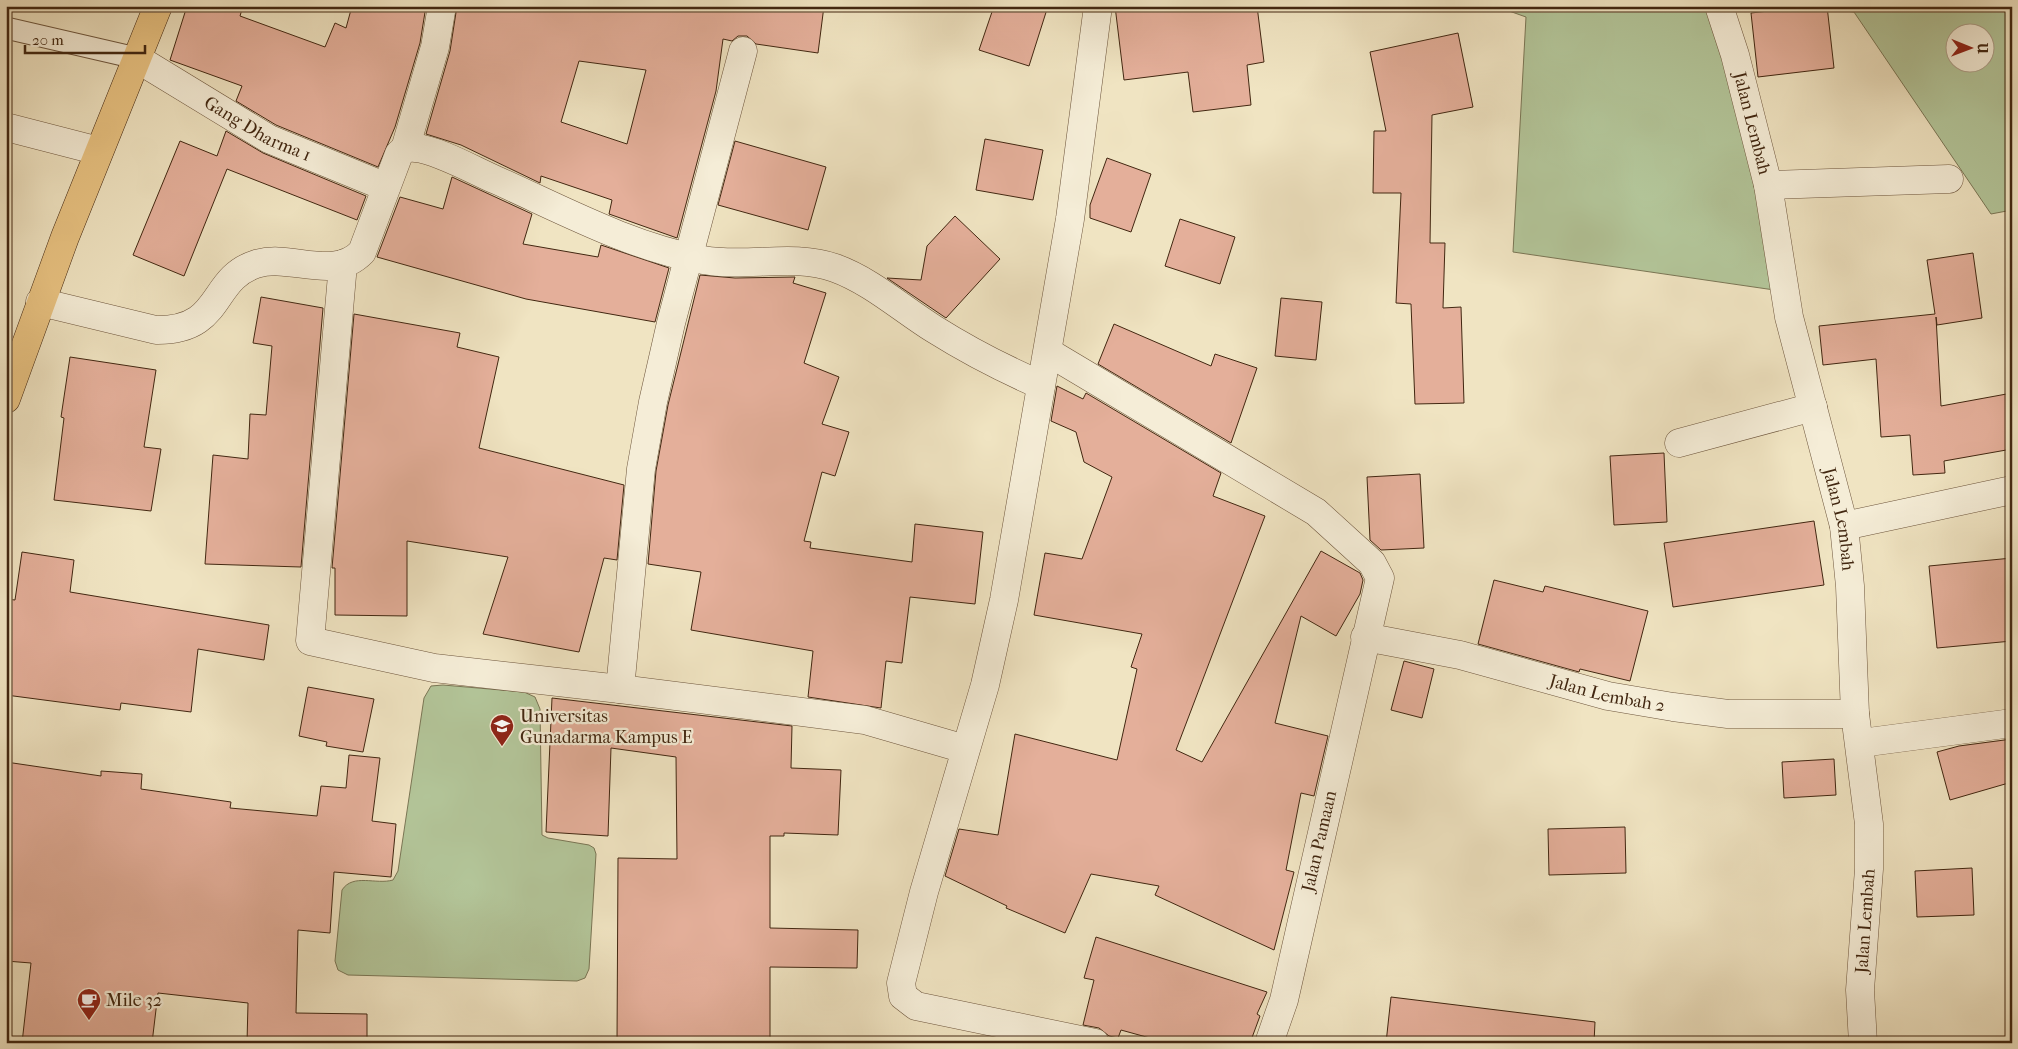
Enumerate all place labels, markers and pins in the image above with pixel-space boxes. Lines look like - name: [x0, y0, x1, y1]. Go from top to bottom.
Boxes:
- place label: Universitas Gunadarma Kampus E: [520, 706, 693, 748]
- school or university icon: Universitas Gunadarma Kampus E: [489, 713, 515, 747]
- cafe icon: Mile 32: [76, 987, 102, 1021]
- place label: Mile 32: [106, 990, 162, 1011]

